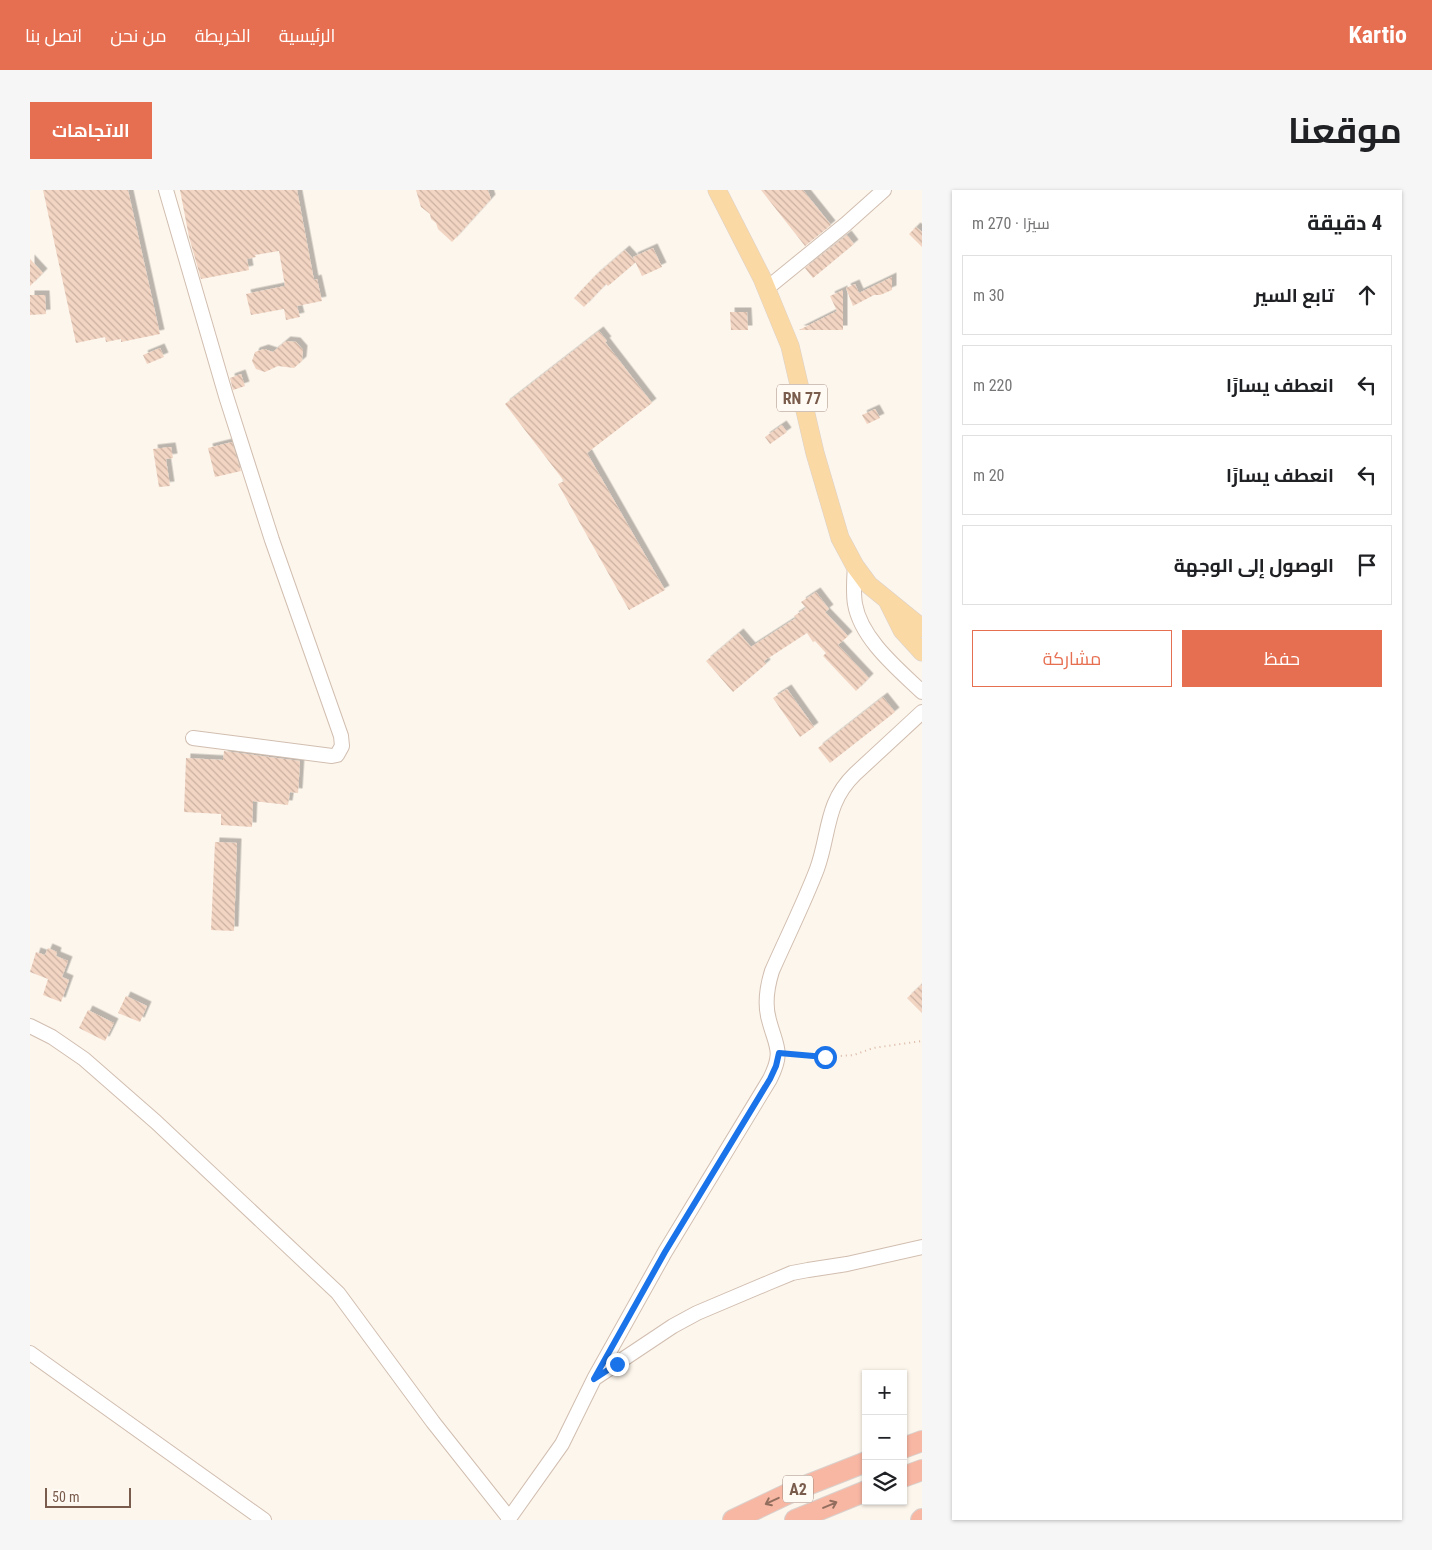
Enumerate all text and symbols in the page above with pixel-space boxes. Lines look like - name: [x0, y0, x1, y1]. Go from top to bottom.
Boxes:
- text: Kartio: [1349, 21, 1407, 49]
- text: اتصل بنا: [25, 25, 82, 46]
- text: من نحن: [110, 25, 167, 46]
- text: الخريطة: [195, 25, 251, 46]
- text: الرئيسية: [279, 25, 335, 46]
- button: الاتجاهات: [30, 102, 152, 159]
- text: موقعنا: [1288, 111, 1402, 152]
- text: 4 دقيقة: [1307, 211, 1382, 235]
- text: سيرًا · 270 m: [972, 214, 1050, 233]
- icon: ahead: [1353, 281, 1381, 309]
- text: تابع السير: [1254, 284, 1334, 307]
- text: 30 m: [973, 286, 1005, 305]
- icon: left: [1353, 371, 1381, 399]
- text: انعطف يسارًا: [1226, 374, 1334, 397]
- text: 220 m: [973, 376, 1012, 395]
- road number: RN 77: [777, 384, 827, 412]
- icon: left: [1353, 461, 1381, 489]
- text: انعطف يسارًا: [1226, 464, 1334, 487]
- text: 20 m: [973, 466, 1005, 485]
- icon: arrive: [1353, 551, 1381, 579]
- text: الوصول إلى الوجهة: [1174, 554, 1334, 577]
- button: مشاركة: [972, 630, 1172, 687]
- button: حفظ: [1182, 630, 1382, 687]
- route start: [814, 1046, 837, 1069]
- route end: [606, 1353, 629, 1376]
- map controls: [862, 1370, 907, 1505]
- button: +: [862, 1370, 907, 1415]
- button: −: [862, 1415, 907, 1460]
- button: layers: [862, 1460, 907, 1505]
- road number: A2: [783, 1476, 813, 1502]
- scale bar: [45, 1485, 131, 1508]
- text: 50 m: [52, 1489, 80, 1505]
- one-way arrow: [765, 1497, 780, 1507]
- one-way arrow: [822, 1499, 837, 1509]

